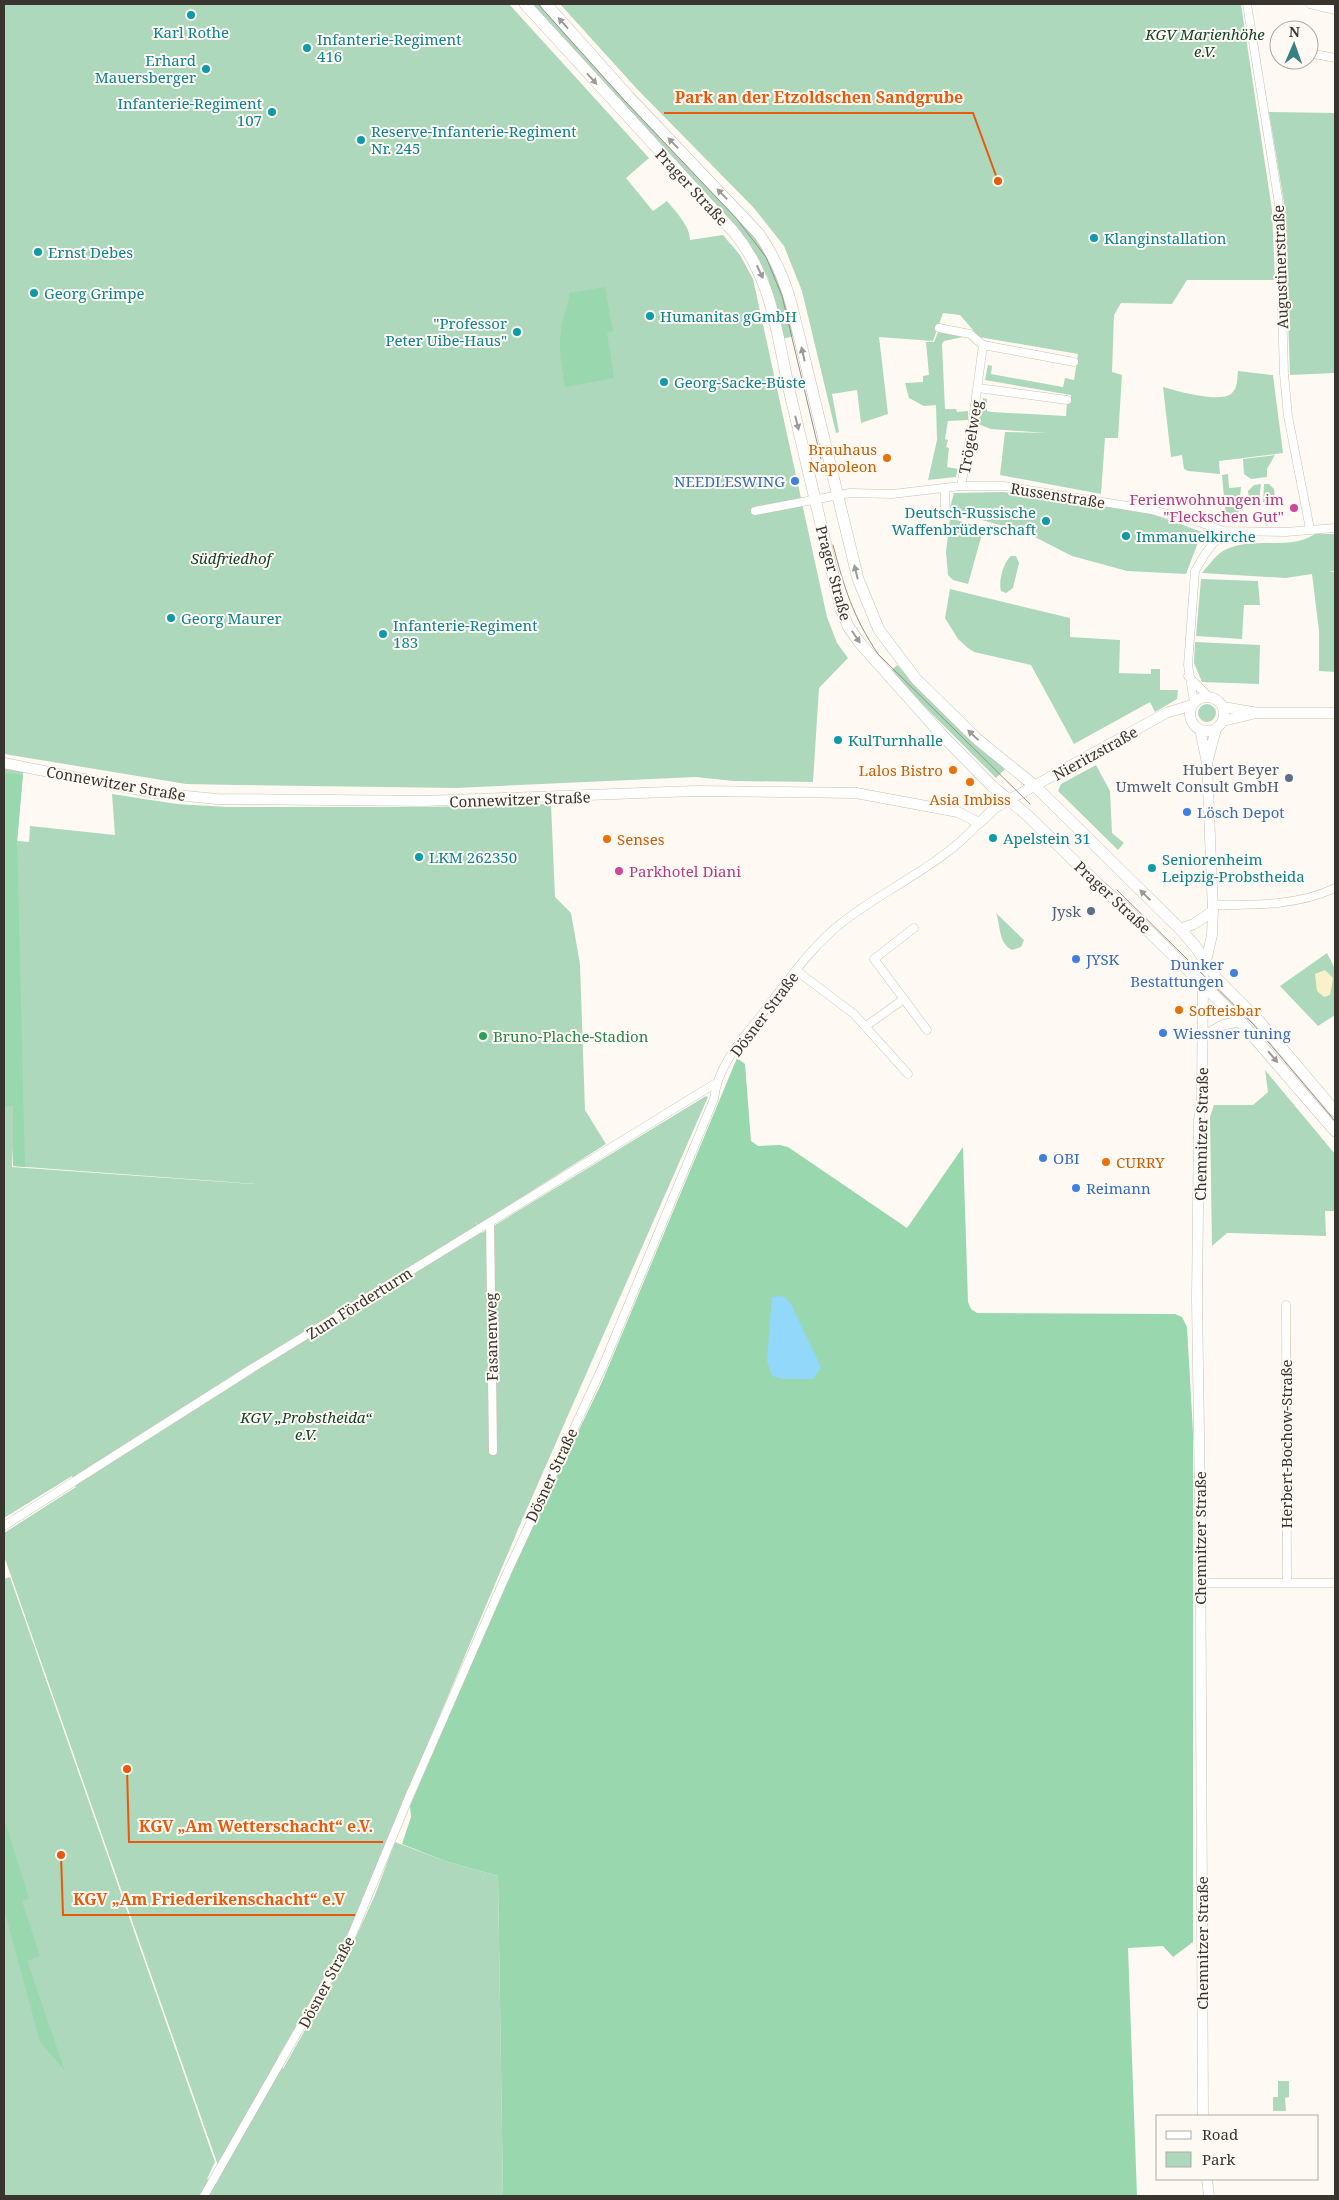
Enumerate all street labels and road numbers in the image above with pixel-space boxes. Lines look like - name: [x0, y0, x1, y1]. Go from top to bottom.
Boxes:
- street label: Prager Straße: [651, 144, 733, 230]
- street label: Augustinerstraße: [1268, 205, 1292, 329]
- street label: Trögelweg: [954, 398, 986, 476]
- street label: Russenstraße: [1009, 478, 1107, 512]
- street label: Prager Straße: [812, 523, 856, 623]
- street label: Nieritzstraße: [1049, 721, 1141, 785]
- street label: Connewitzer Straße: [45, 761, 187, 805]
- street label: Connewitzer Straße: [449, 787, 591, 811]
- street label: Prager Straße: [1070, 856, 1156, 938]
- street label: Dösner Straße: [726, 968, 802, 1060]
- street label: Chemnitzer Straße: [1190, 1067, 1212, 1201]
- street label: Zum Förderturm: [302, 1263, 416, 1343]
- street label: Fasanenweg: [480, 1293, 502, 1381]
- street label: Herbert-Bochow-Straße: [1276, 1359, 1296, 1529]
- street label: Dösner Straße: [521, 1425, 581, 1525]
- street label: Chemnitzer Straße: [1190, 1471, 1210, 1605]
- street label: Chemnitzer Straße: [1192, 1876, 1212, 2010]
- street label: Dösner Straße: [293, 1933, 359, 2031]

